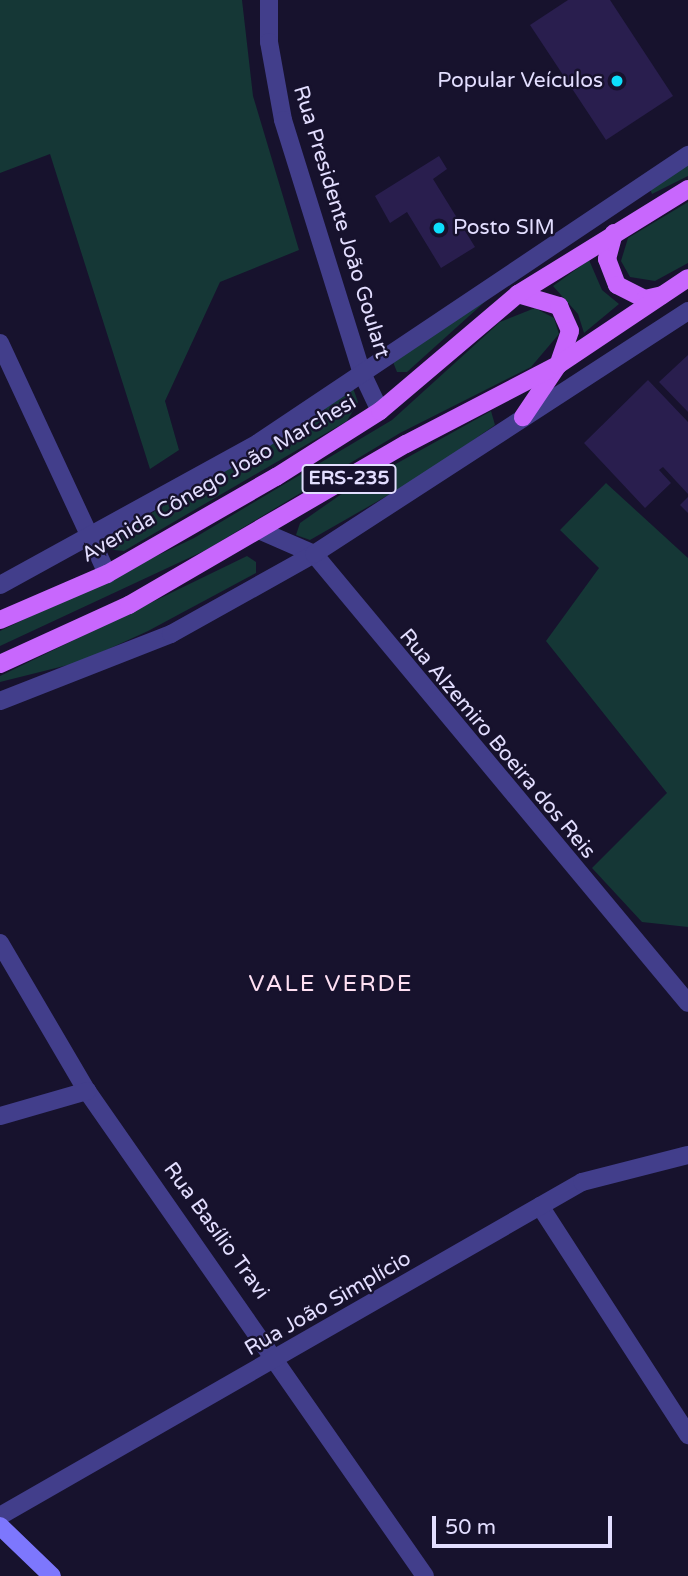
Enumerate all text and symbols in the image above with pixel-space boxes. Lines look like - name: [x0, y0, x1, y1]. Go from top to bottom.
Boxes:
- place label: Popular Veículos: [437, 68, 603, 94]
- marker: Popular Veículos: [609, 73, 625, 89]
- street label: Rua Presidente João Goulart: [287, 83, 395, 361]
- place label: Posto SIM: [453, 215, 555, 241]
- marker: Posto SIM: [431, 220, 447, 236]
- street label: Avenida Cônego João Marchesi: [77, 390, 361, 568]
- road number: ERS-235: [300, 464, 398, 494]
- street label: Rua Alzemiro Boeira dos Reis: [394, 624, 600, 864]
- district label: VALE VERDE: [250, 970, 412, 998]
- street label: Rua Basílio Travi: [158, 1158, 274, 1304]
- street label: Rua João Simplício: [240, 1246, 416, 1362]
- scale bar: [436, 1502, 616, 1546]
- text: 50 m: [445, 1515, 496, 1540]

